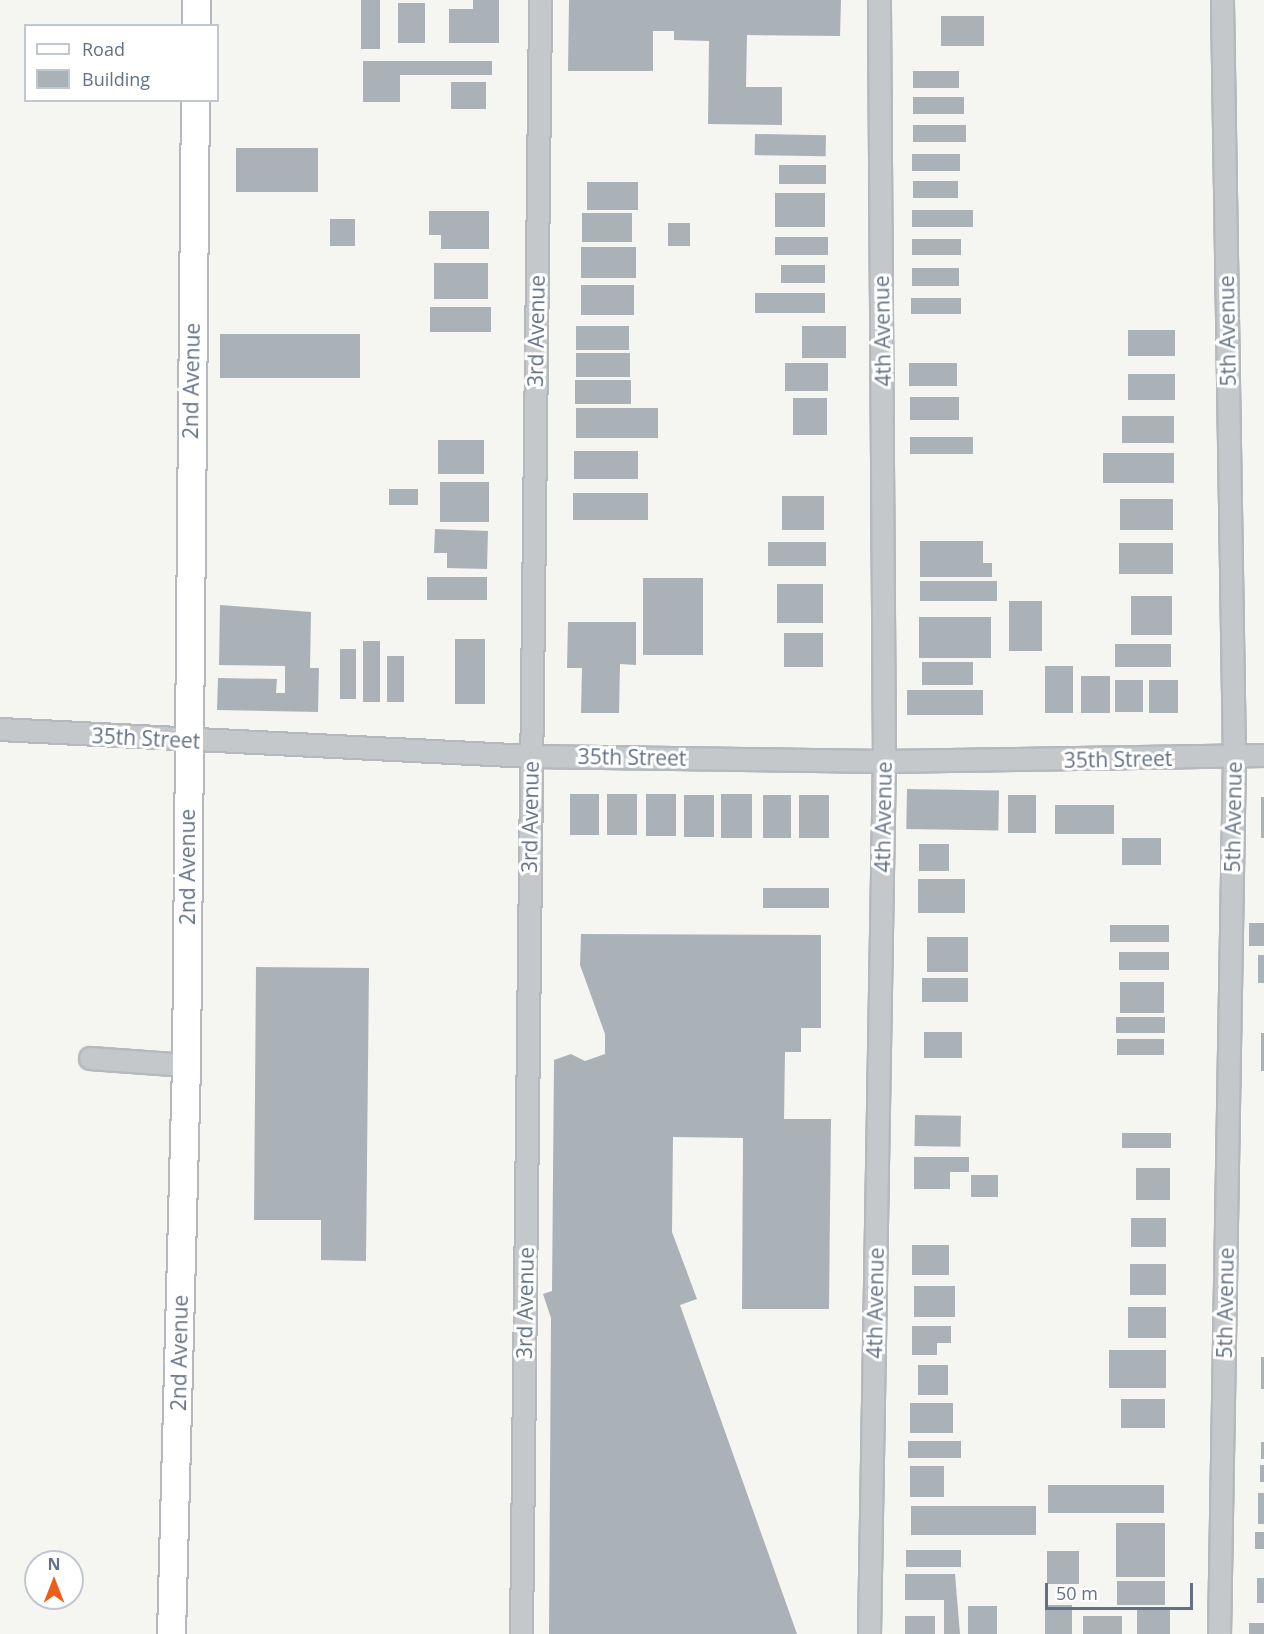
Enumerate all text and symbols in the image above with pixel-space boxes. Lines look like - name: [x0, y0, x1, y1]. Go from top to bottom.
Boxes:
- legend: [24, 24, 219, 102]
- text: Road: [82, 37, 125, 61]
- text: Building: [82, 67, 150, 91]
- street label: 3rd Avenue: [522, 275, 550, 387]
- street label: 4th Avenue: [868, 275, 896, 387]
- street label: 5th Avenue: [1213, 275, 1241, 387]
- street label: 2nd Avenue: [177, 323, 205, 439]
- street label: 35th Street: [91, 723, 201, 753]
- street label: 35th Street: [578, 743, 686, 771]
- street label: 35th Street: [1064, 745, 1172, 773]
- street label: 3rd Avenue: [516, 761, 544, 873]
- street label: 4th Avenue: [869, 761, 897, 873]
- street label: 5th Avenue: [1219, 761, 1247, 873]
- street label: 2nd Avenue: [174, 809, 200, 925]
- street label: 3rd Avenue: [511, 1247, 539, 1359]
- street label: 4th Avenue: [861, 1247, 889, 1359]
- street label: 5th Avenue: [1211, 1247, 1239, 1359]
- street label: 2nd Avenue: [165, 1295, 193, 1411]
- north arrow: [24, 1550, 84, 1610]
- text: N: [47, 1553, 61, 1575]
- scale bar: [1048, 1571, 1196, 1609]
- text: 50 m: [1056, 1581, 1098, 1605]

